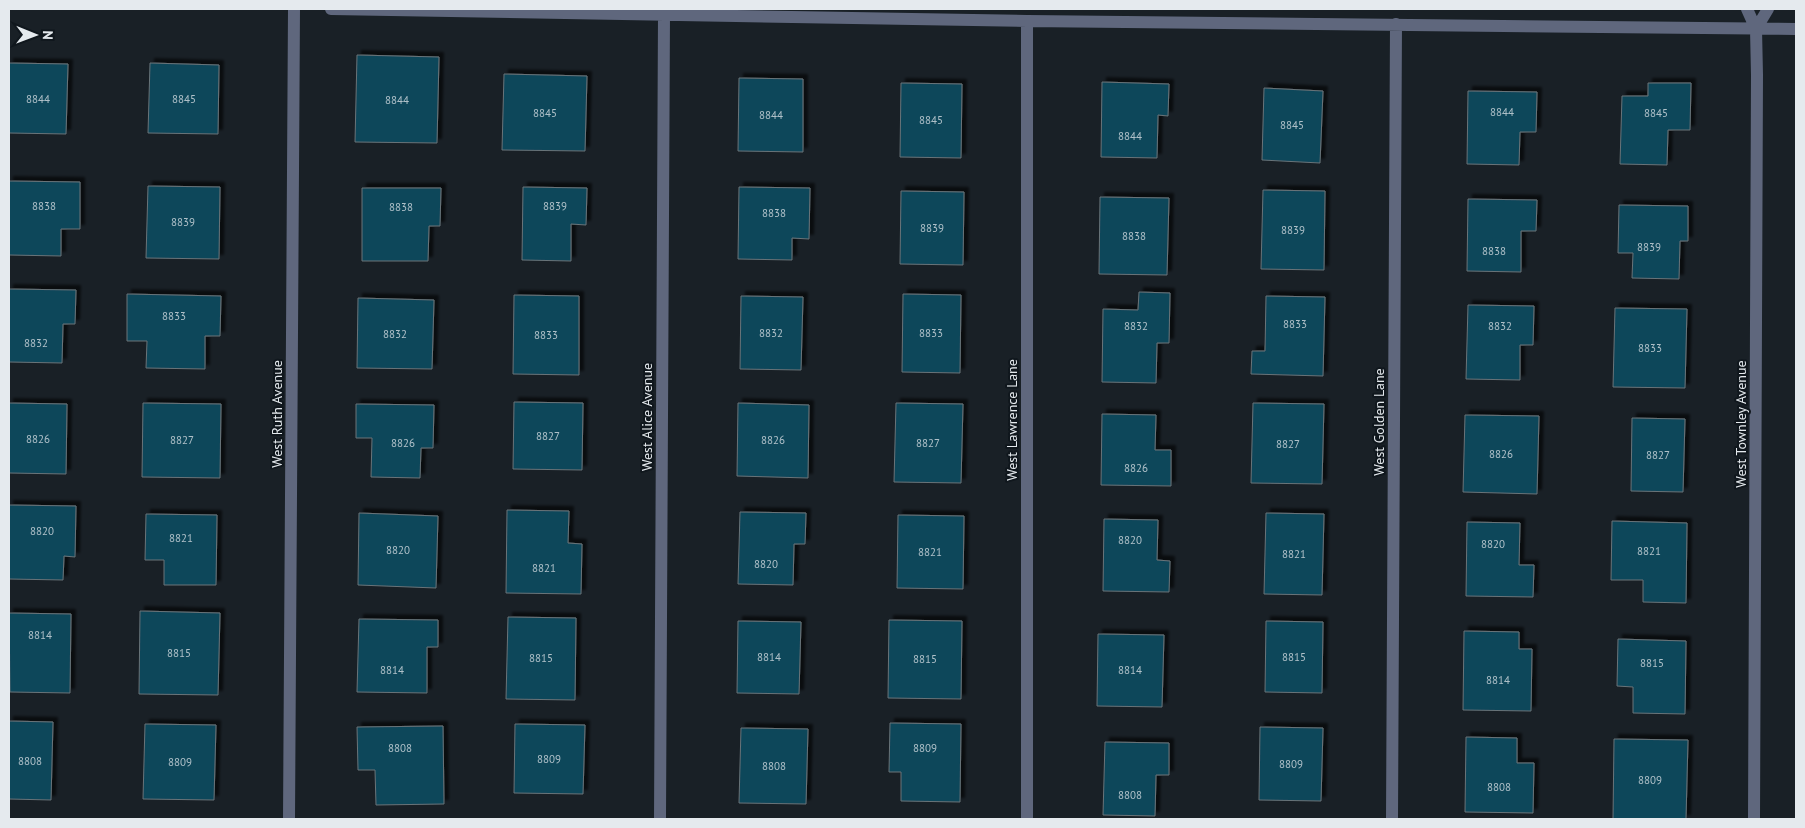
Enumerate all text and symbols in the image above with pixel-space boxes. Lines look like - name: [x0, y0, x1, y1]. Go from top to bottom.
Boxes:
- north arrow: [10, 10, 60, 60]
- text: N: [39, 30, 57, 40]
- house number: 8844: [26, 92, 50, 106]
- house number: 8845: [172, 92, 196, 106]
- house number: 8844: [385, 93, 409, 107]
- house number: 8844: [1490, 105, 1514, 119]
- house number: 8845: [533, 106, 557, 120]
- house number: 8845: [1644, 106, 1668, 120]
- house number: 8844: [759, 108, 783, 122]
- house number: 8845: [919, 113, 943, 127]
- house number: 8845: [1280, 118, 1304, 132]
- house number: 8844: [1118, 129, 1142, 143]
- house number: 8838: [32, 199, 56, 213]
- house number: 8839: [543, 199, 567, 213]
- house number: 8838: [389, 200, 413, 214]
- house number: 8838: [762, 206, 786, 220]
- house number: 8839: [171, 215, 195, 229]
- house number: 8839: [920, 221, 944, 235]
- house number: 8839: [1281, 223, 1305, 237]
- house number: 8838: [1122, 229, 1146, 243]
- house number: 8839: [1637, 240, 1661, 254]
- house number: 8838: [1482, 244, 1506, 258]
- house number: 8833: [162, 309, 186, 323]
- house number: 8833: [1283, 317, 1307, 331]
- house number: 8832: [1124, 319, 1148, 333]
- house number: 8832: [1488, 319, 1512, 333]
- house number: 8832: [759, 326, 783, 340]
- house number: 8833: [919, 326, 943, 340]
- house number: 8832: [383, 327, 407, 341]
- house number: 8833: [534, 328, 558, 342]
- house number: 8832: [24, 336, 48, 350]
- house number: 8833: [1638, 341, 1662, 355]
- street label: West Lawrence Lane: [1003, 359, 1021, 481]
- street label: West Ruth Avenue: [268, 360, 286, 468]
- street label: West Townley Avenue: [1732, 360, 1750, 488]
- street label: West Alice Avenue: [638, 363, 656, 471]
- street label: West Golden Lane: [1370, 368, 1388, 476]
- house number: 8827: [536, 429, 560, 443]
- house number: 8826: [26, 432, 50, 446]
- house number: 8827: [170, 433, 194, 447]
- house number: 8826: [761, 433, 785, 447]
- house number: 8826: [391, 436, 415, 450]
- house number: 8827: [916, 436, 940, 450]
- house number: 8827: [1276, 437, 1300, 451]
- house number: 8826: [1489, 447, 1513, 461]
- house number: 8827: [1646, 448, 1670, 462]
- house number: 8826: [1124, 461, 1148, 475]
- house number: 8820: [30, 524, 54, 538]
- house number: 8821: [169, 531, 193, 545]
- house number: 8820: [1118, 533, 1142, 547]
- house number: 8820: [1481, 537, 1505, 551]
- house number: 8820: [386, 543, 410, 557]
- house number: 8821: [1637, 544, 1661, 558]
- house number: 8821: [918, 545, 942, 559]
- house number: 8821: [1282, 547, 1306, 561]
- house number: 8820: [754, 557, 778, 571]
- house number: 8821: [532, 561, 556, 575]
- house number: 8814: [28, 628, 52, 642]
- house number: 8815: [167, 646, 191, 660]
- house number: 8814: [757, 650, 781, 664]
- house number: 8815: [1282, 650, 1306, 664]
- house number: 8815: [529, 651, 553, 665]
- house number: 8815: [913, 652, 937, 666]
- house number: 8815: [1640, 656, 1664, 670]
- house number: 8814: [380, 663, 404, 677]
- house number: 8814: [1118, 663, 1142, 677]
- house number: 8814: [1486, 673, 1510, 687]
- house number: 8808: [388, 741, 412, 755]
- house number: 8809: [913, 741, 937, 755]
- house number: 8809: [537, 752, 561, 766]
- house number: 8808: [18, 754, 42, 768]
- house number: 8809: [168, 755, 192, 769]
- house number: 8809: [1279, 757, 1303, 771]
- house number: 8808: [762, 759, 786, 773]
- house number: 8809: [1638, 773, 1662, 787]
- house number: 8808: [1487, 780, 1511, 794]
- house number: 8808: [1118, 788, 1142, 802]

